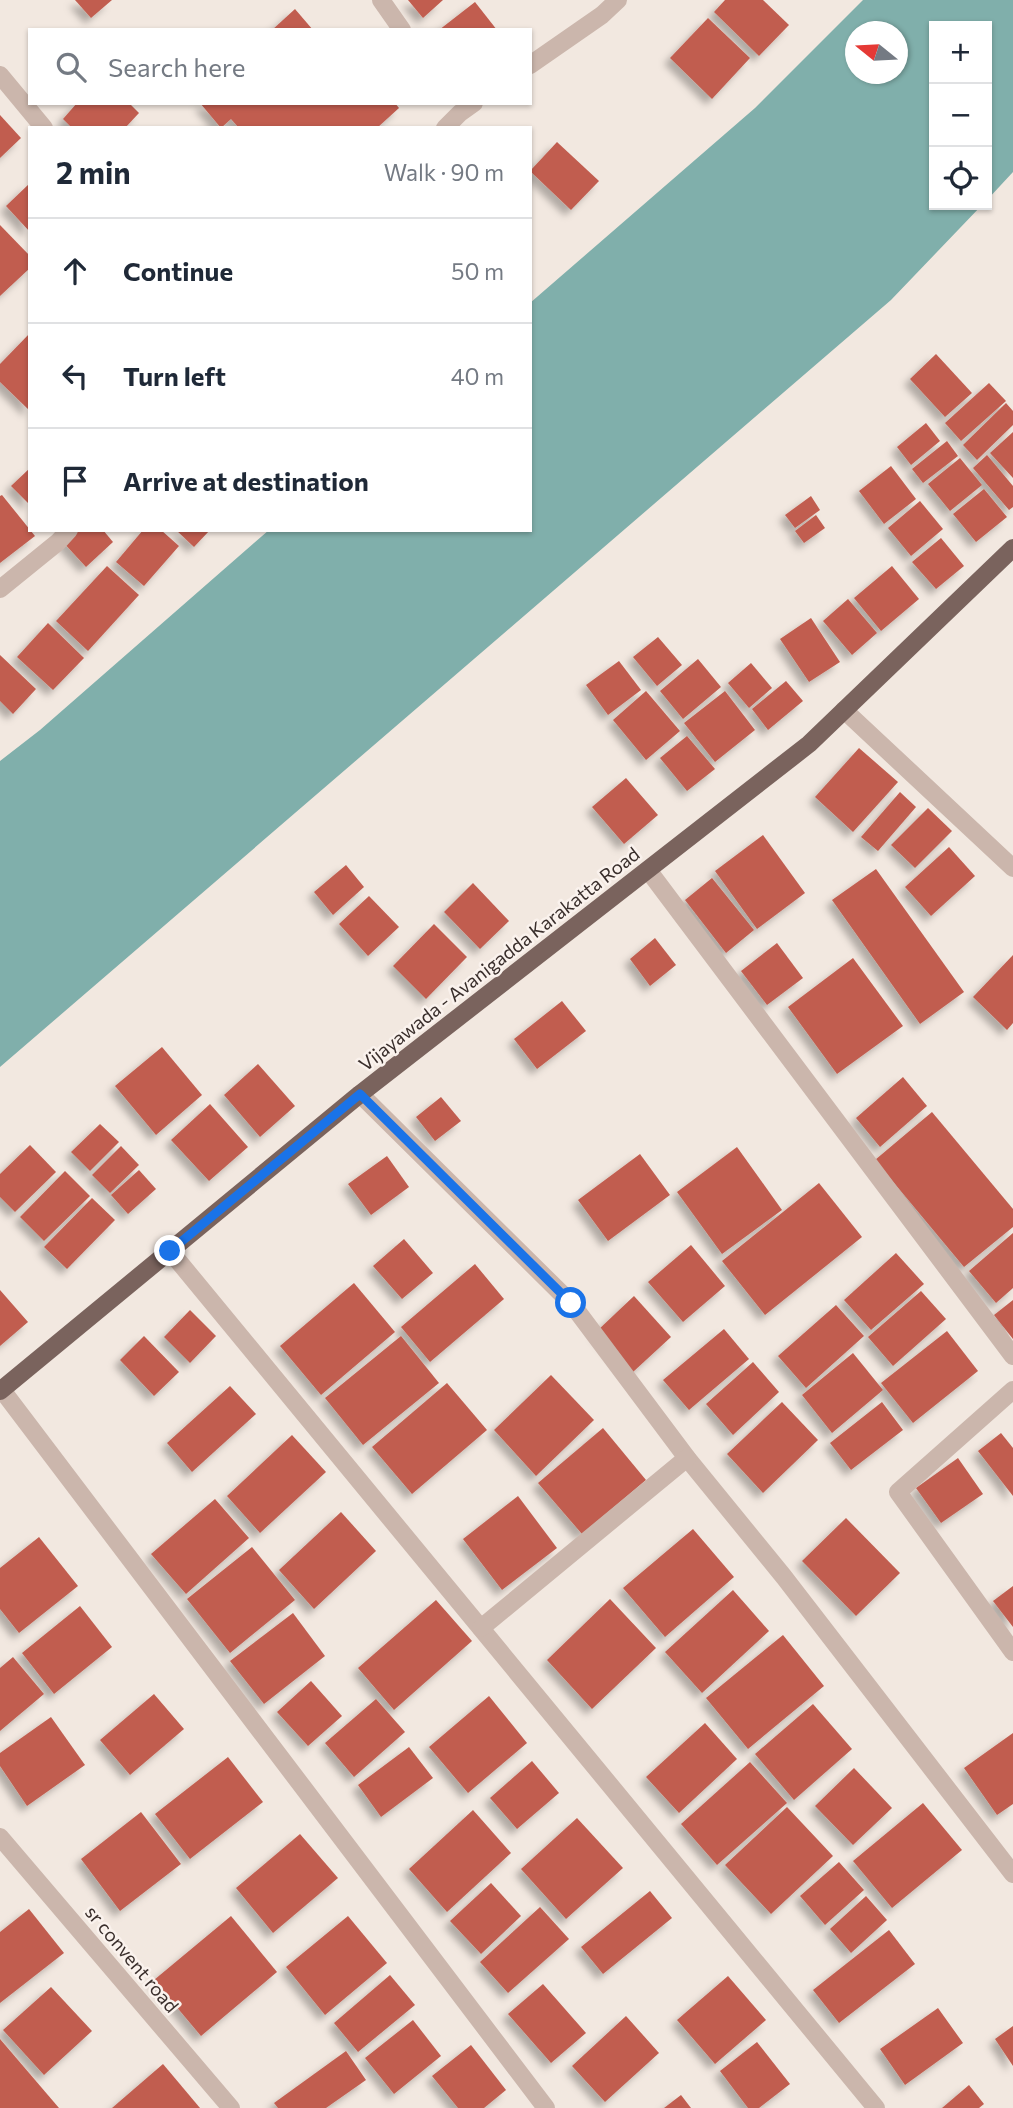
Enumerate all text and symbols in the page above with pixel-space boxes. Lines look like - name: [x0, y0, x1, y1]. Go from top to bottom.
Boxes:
- north arrow: [845, 21, 908, 84]
- map controls: [929, 21, 992, 210]
- button: +: [929, 21, 992, 84]
- search box: [28, 28, 532, 105]
- icon: search: [52, 48, 90, 86]
- text: Search here: [108, 51, 246, 82]
- button: −: [929, 84, 992, 147]
- button: locate: [929, 147, 992, 210]
- text: 2 min: [56, 153, 131, 190]
- text: Walk · 90 m: [384, 158, 504, 186]
- icon: ahead: [56, 252, 94, 290]
- text: Continue: [123, 255, 233, 286]
- text: 50 m: [451, 257, 504, 285]
- icon: left: [56, 357, 94, 395]
- text: Turn left: [123, 360, 226, 391]
- text: 40 m: [451, 362, 504, 390]
- icon: arrive: [56, 462, 94, 500]
- text: Arrive at destination: [123, 465, 369, 496]
- street label: Vijayawada - Avanigadda Karakatta Road: [354, 842, 644, 1075]
- route end: [154, 1235, 185, 1266]
- route start: [555, 1287, 586, 1318]
- street label: sr convent road: [81, 1901, 184, 2017]

